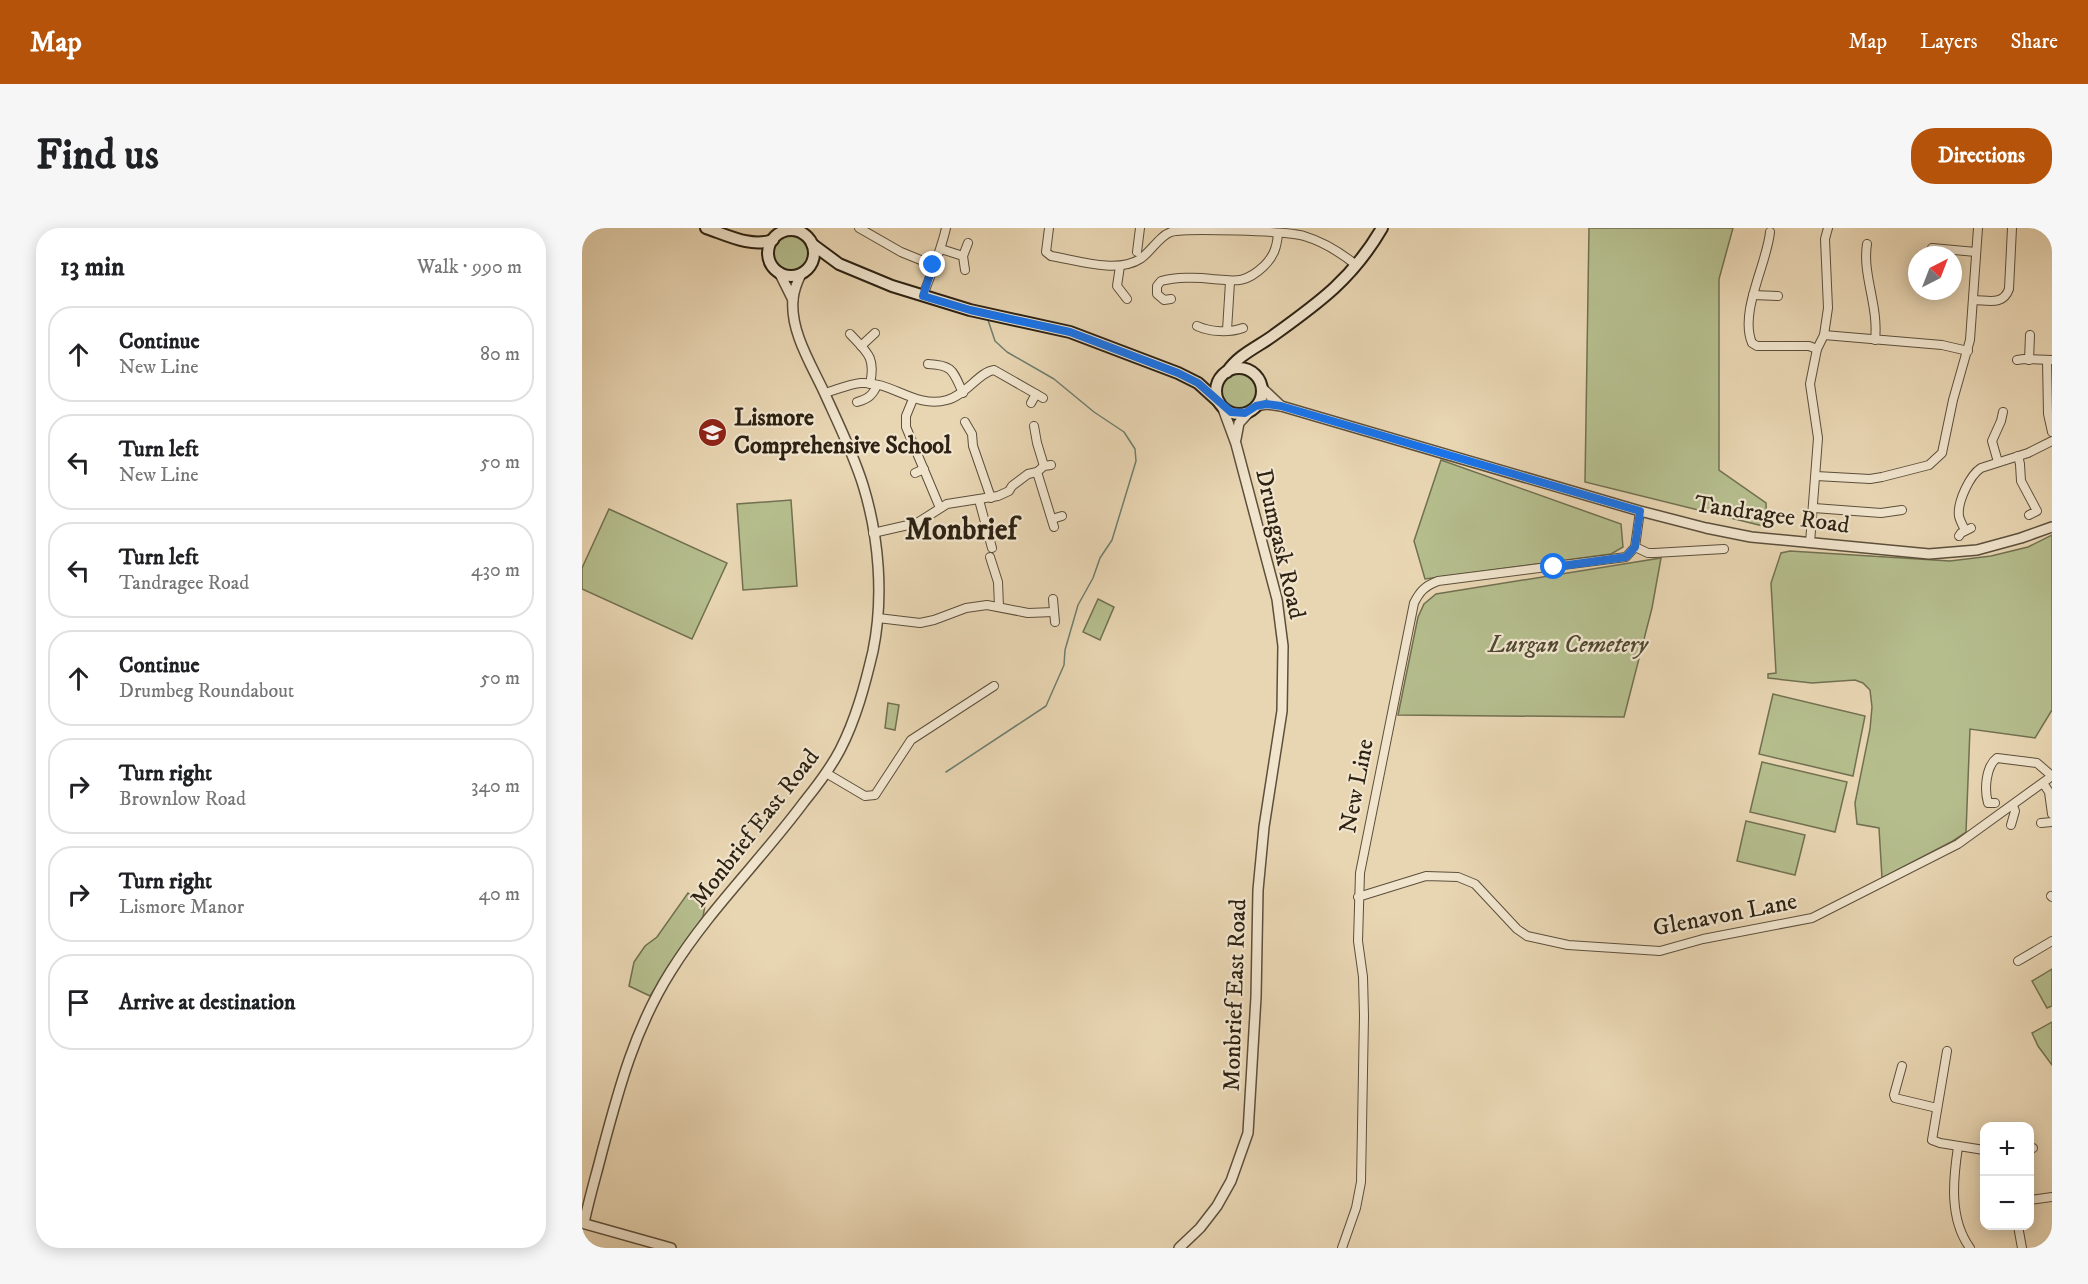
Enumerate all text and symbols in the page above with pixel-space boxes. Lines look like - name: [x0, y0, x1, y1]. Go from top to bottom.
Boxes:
- text: Map: [30, 25, 82, 60]
- text: Map: [1848, 29, 1887, 55]
- text: Layers: [1920, 29, 1978, 55]
- text: Share: [2011, 29, 2058, 55]
- button: Directions: [1911, 128, 2052, 184]
- text: Find us: [36, 130, 159, 182]
- north arrow: [1908, 246, 1962, 300]
- text: 13 min: [60, 251, 125, 284]
- route end: [919, 251, 945, 277]
- text: Walk · 990 m: [417, 255, 522, 280]
- text: Continue: [119, 328, 200, 355]
- icon: ahead: [62, 338, 95, 371]
- text: 80 m: [480, 342, 520, 367]
- text: New Line: [119, 355, 199, 380]
- place label: Lismore Comprehensive School: [734, 403, 952, 461]
- school or university icon: Lismore Comprehensive School: [697, 416, 729, 448]
- text: Turn left: [119, 436, 199, 463]
- icon: left: [62, 446, 95, 479]
- text: 50 m: [480, 450, 520, 475]
- text: New Line: [119, 463, 199, 488]
- street label: Drumgask Road: [1248, 466, 1312, 622]
- street label: Tandragee Road: [1693, 489, 1851, 541]
- district label: Monbrief: [905, 512, 1022, 549]
- text: Turn left: [119, 544, 199, 571]
- route start: [1540, 553, 1566, 579]
- icon: left: [62, 554, 95, 587]
- text: 430 m: [471, 558, 520, 583]
- text: Tandragee Road: [119, 571, 249, 596]
- park label: Lurgan Cemetery: [1486, 630, 1649, 660]
- text: Continue: [119, 652, 200, 679]
- icon: ahead: [62, 662, 95, 695]
- text: 50 m: [480, 666, 520, 691]
- text: Drumbeg Roundabout: [119, 679, 294, 704]
- street label: New Line: [1333, 736, 1381, 836]
- street label: Monbrief East Road: [684, 743, 826, 913]
- text: Turn right: [119, 760, 212, 787]
- icon: right: [62, 770, 95, 803]
- text: 340 m: [471, 774, 520, 799]
- text: Brownlow Road: [119, 787, 246, 812]
- text: Turn right: [119, 868, 212, 895]
- icon: right: [62, 878, 95, 911]
- text: 40 m: [478, 882, 520, 907]
- street label: Glenavon Lane: [1650, 886, 1800, 944]
- text: Lismore Manor: [119, 895, 244, 920]
- street label: Monbrief East Road: [1217, 898, 1253, 1092]
- icon: arrive: [62, 986, 95, 1019]
- text: Arrive at destination: [119, 989, 296, 1016]
- map controls: [1980, 1122, 2034, 1230]
- button: +: [1980, 1122, 2034, 1176]
- button: −: [1980, 1176, 2034, 1230]

